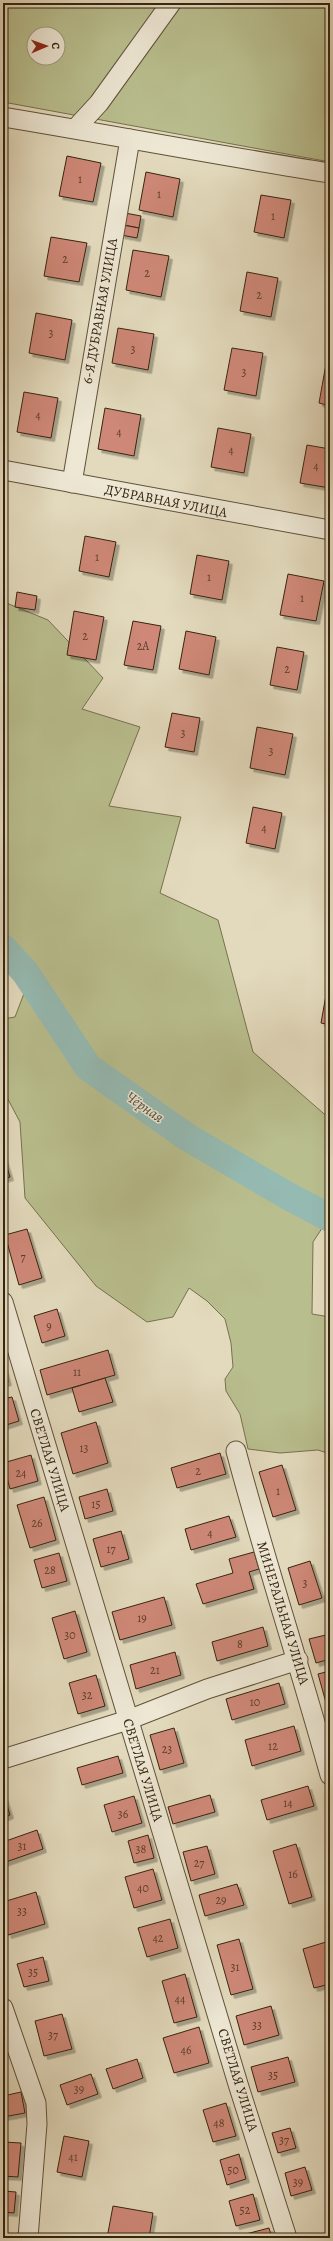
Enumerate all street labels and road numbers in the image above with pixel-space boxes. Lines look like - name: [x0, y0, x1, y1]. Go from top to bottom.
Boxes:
- street label: 6-Я ДУБРАВНАЯ УЛИЦА: [78, 236, 122, 385]
- street label: ДУБРАВНАЯ УЛИЦА: [103, 480, 230, 522]
- street label: СВЕТЛАЯ УЛИЦА: [25, 1406, 75, 1515]
- street label: МИНЕРАЛЬНАЯ УЛИЦА: [252, 1539, 314, 1688]
- street label: СВЕТЛАЯ УЛИЦА: [118, 1716, 168, 1825]
- street label: СВЕТЛАЯ УЛИЦА: [213, 2026, 263, 2135]

